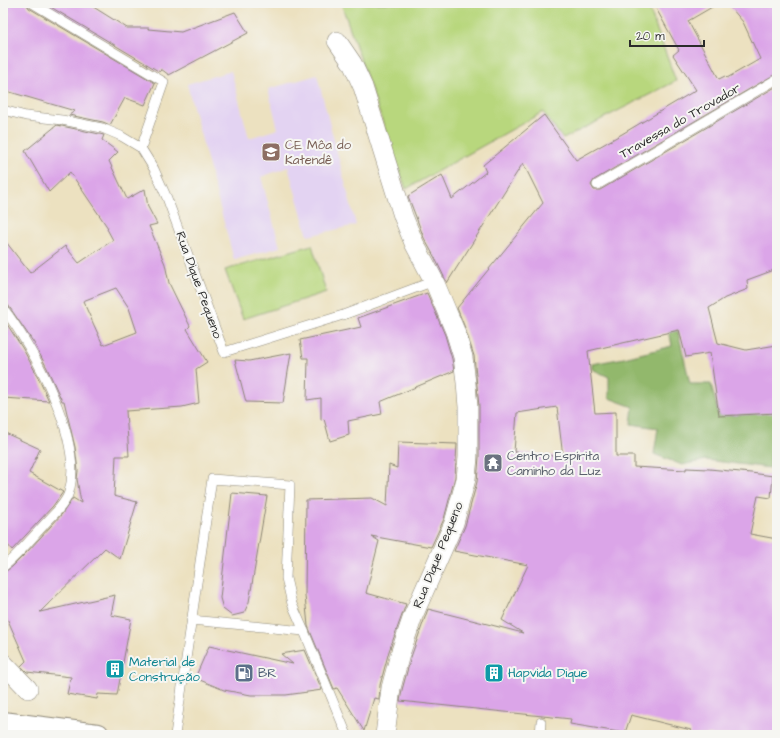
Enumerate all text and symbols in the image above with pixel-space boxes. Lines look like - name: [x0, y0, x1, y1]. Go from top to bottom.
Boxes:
- scale bar: [630, 22, 704, 48]
- text: 20 m: [636, 28, 665, 45]
- street label: Travessa do Trovador: [616, 79, 744, 163]
- place label: CE Môa do Katendê: [285, 136, 352, 169]
- school or university icon: CE Môa do Katendê: [260, 141, 282, 163]
- street label: Rua Dique Pequeno: [171, 229, 227, 342]
- place label: Centro Espírita Caminho da Luz: [507, 447, 601, 480]
- temple icon: Centro Espírita Caminho da Luz: [482, 452, 504, 474]
- street label: Rua Dique Pequeno: [408, 499, 468, 611]
- place label: Material de Construção: [129, 653, 200, 686]
- building icon: Material de Construção: [104, 658, 126, 680]
- fuel station icon: BR: [233, 662, 255, 684]
- building icon: Hapvida Dique: [483, 662, 505, 684]
- place label: BR: [258, 664, 277, 682]
- place label: Hapvida Dique: [508, 664, 588, 682]

